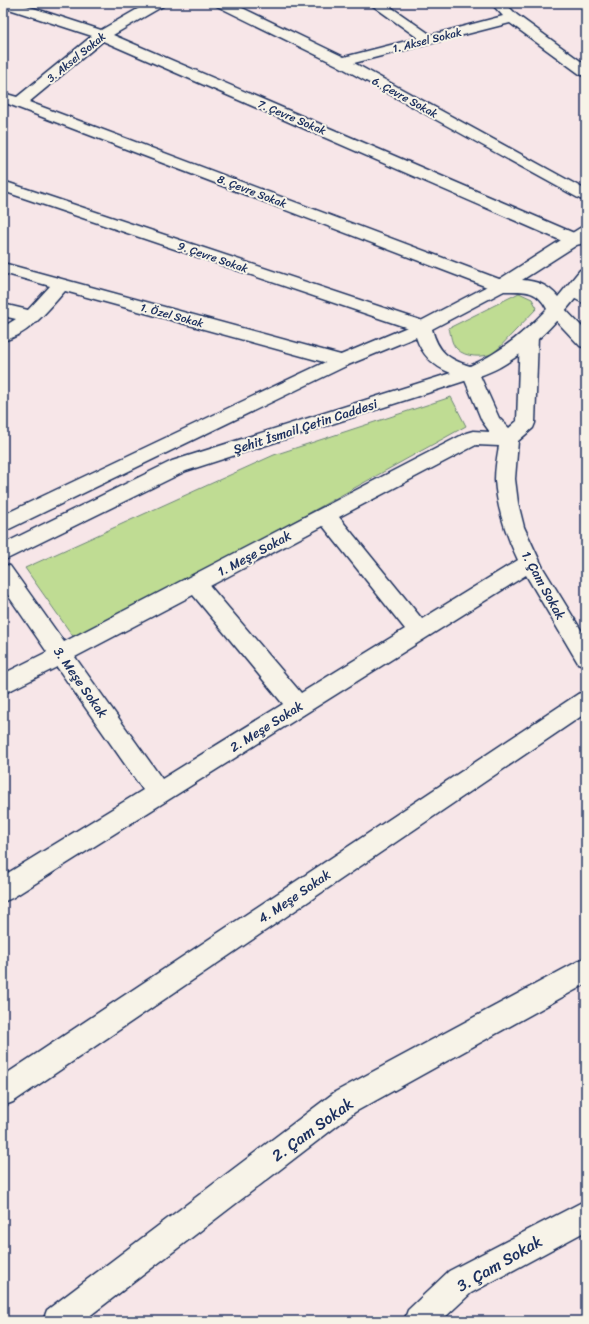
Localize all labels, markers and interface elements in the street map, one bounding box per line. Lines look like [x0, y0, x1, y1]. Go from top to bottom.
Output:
street label: 1. Aksel Sokak [391, 23, 464, 58]
street label: 3. Aksel Sokak [42, 27, 110, 87]
street label: 6. Çevre Sokak [368, 72, 441, 123]
street label: 7. Çevre Sokak [255, 95, 329, 140]
street label: 8. Çevre Sokak [214, 170, 289, 213]
street label: 9. Çevre Sokak [175, 237, 251, 278]
street label: 1. Özel Sokak [138, 298, 206, 333]
street label: Şehit İsmail Çetin Caddesi [230, 392, 381, 461]
street label: 1. Meşe Sokak [213, 524, 296, 583]
street label: 1. Çam Sokak [515, 546, 572, 624]
street label: 3. Meşe Sokak [47, 642, 114, 723]
street label: 2. Meşe Sokak [225, 695, 308, 758]
street label: 4. Meşe Sokak [253, 863, 335, 929]
street label: 2. Çam Sokak [265, 1089, 360, 1169]
street label: 3. Çam Sokak [451, 1227, 548, 1300]

